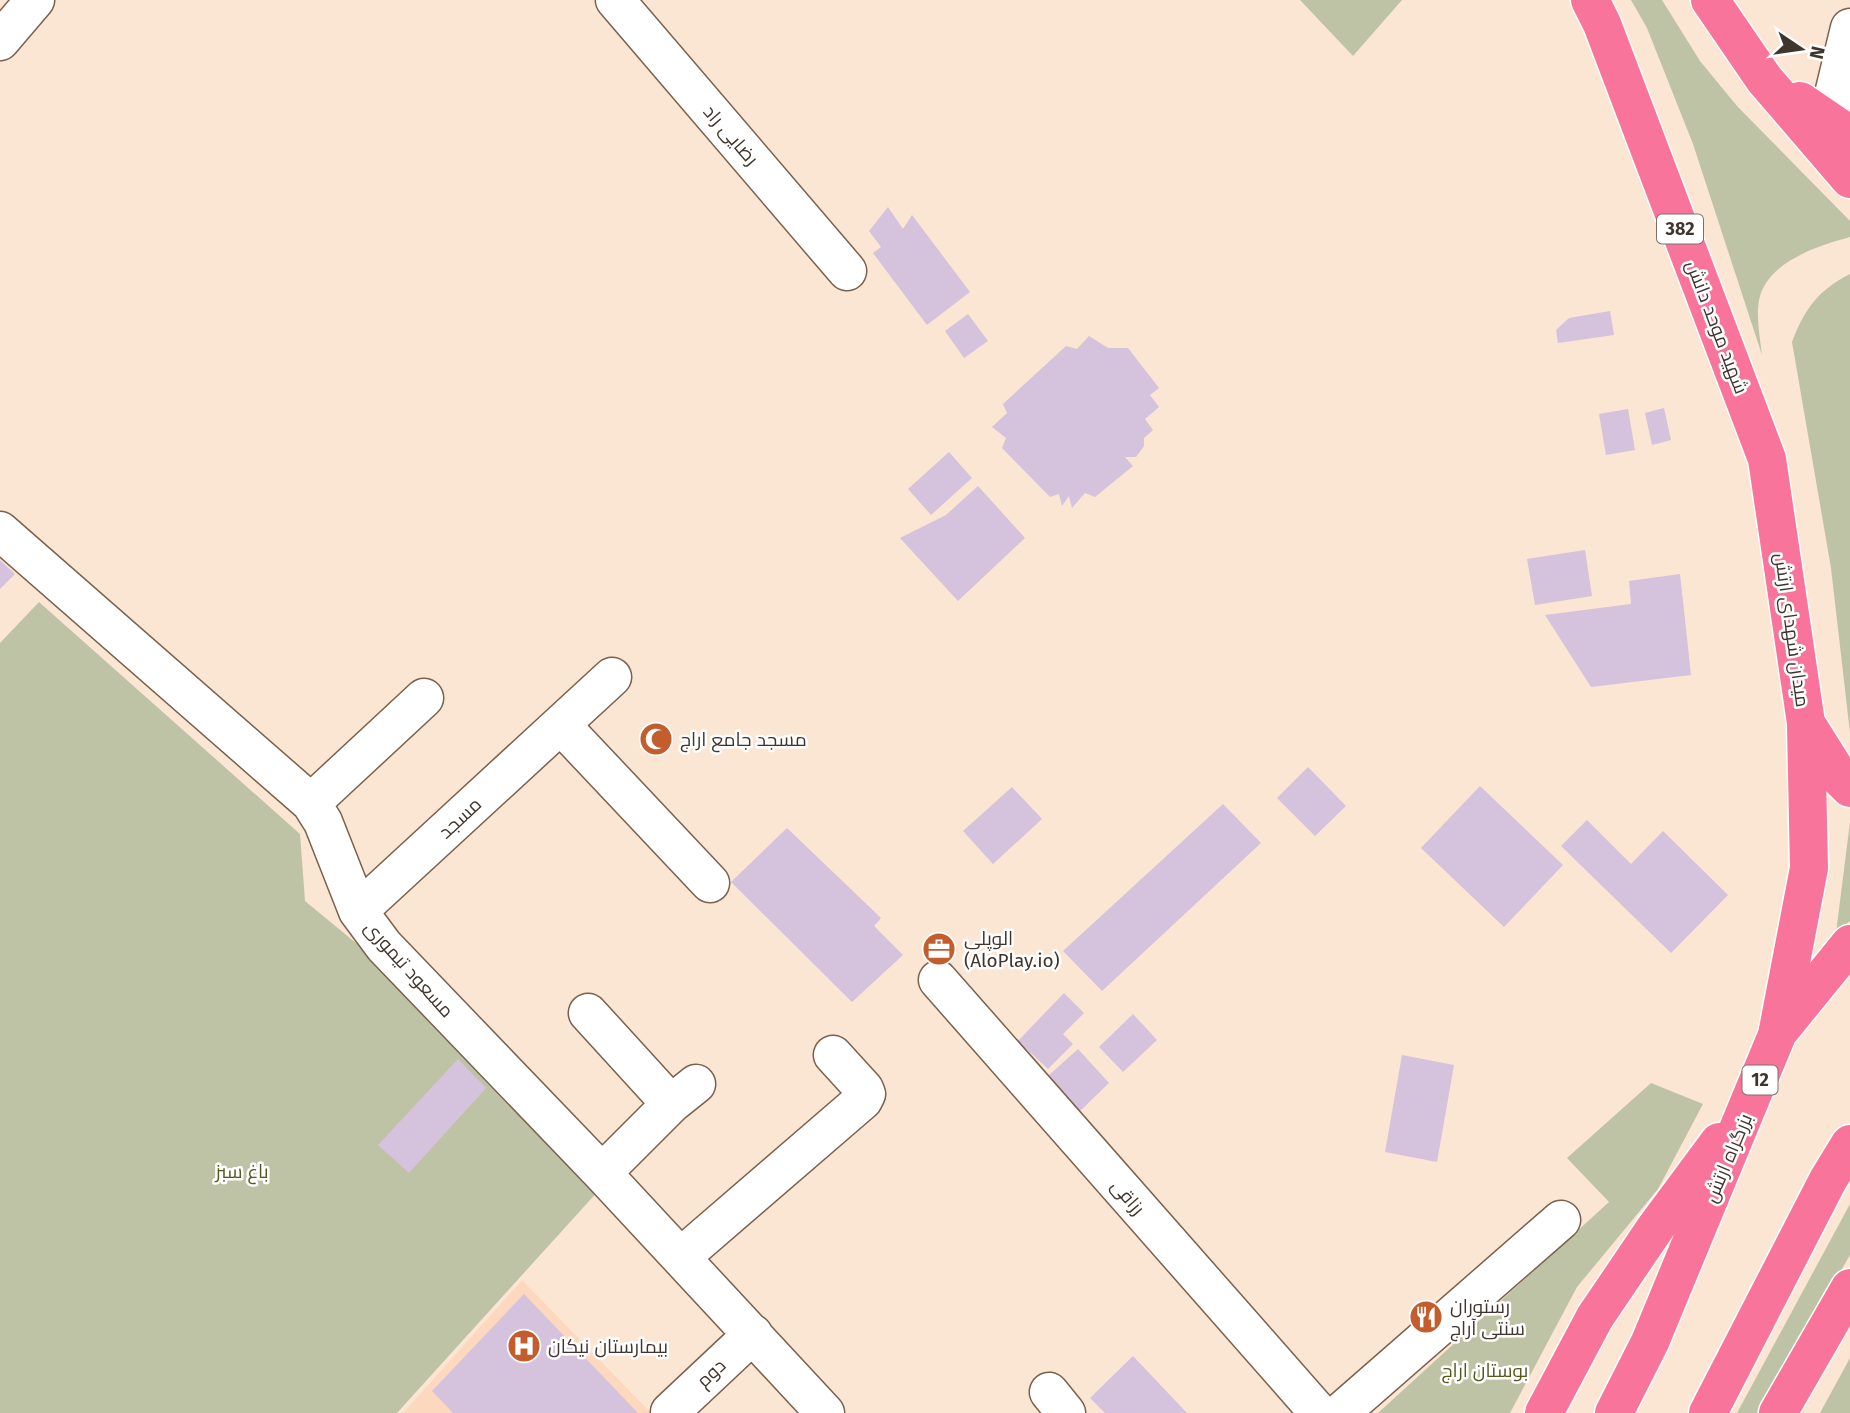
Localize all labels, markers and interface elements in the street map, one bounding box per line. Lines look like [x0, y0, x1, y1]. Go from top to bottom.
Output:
north arrow [1766, 14, 1836, 84]
text: N [1804, 44, 1830, 61]
street label: رضایی راد [699, 100, 763, 170]
road number: 382 [1657, 214, 1703, 244]
street label: شهید موحد دانش [1681, 257, 1753, 397]
street label: میدان شهدای ارتش [1770, 552, 1814, 708]
mosque icon: مسجد جامع اراج [637, 720, 675, 758]
place label: مسجد جامع اراج [680, 728, 807, 753]
street label: مسجد [434, 792, 486, 844]
street label: مسعود تیموری [360, 916, 458, 1022]
place label: الوپلی (AloPlay.io) [964, 927, 1060, 972]
office icon: الوپلی (AloPlay.io) [920, 930, 958, 968]
road number: 12 [1742, 1065, 1778, 1094]
street label: بزرگراه ارتش [1699, 1110, 1757, 1206]
park label: باغ سبز [214, 1160, 269, 1185]
street label: رزاقی [1106, 1174, 1150, 1220]
place label: رستوران سنتی آراج [1450, 1295, 1525, 1342]
restaurant icon: رستوران سنتی آراج [1407, 1298, 1445, 1336]
hospital icon: بیمارستان نیکان [505, 1327, 543, 1365]
place label: بیمارستان نیکان [548, 1335, 668, 1358]
street label: دوم [692, 1354, 732, 1394]
park label: بوستان اراج [1442, 1359, 1528, 1384]

